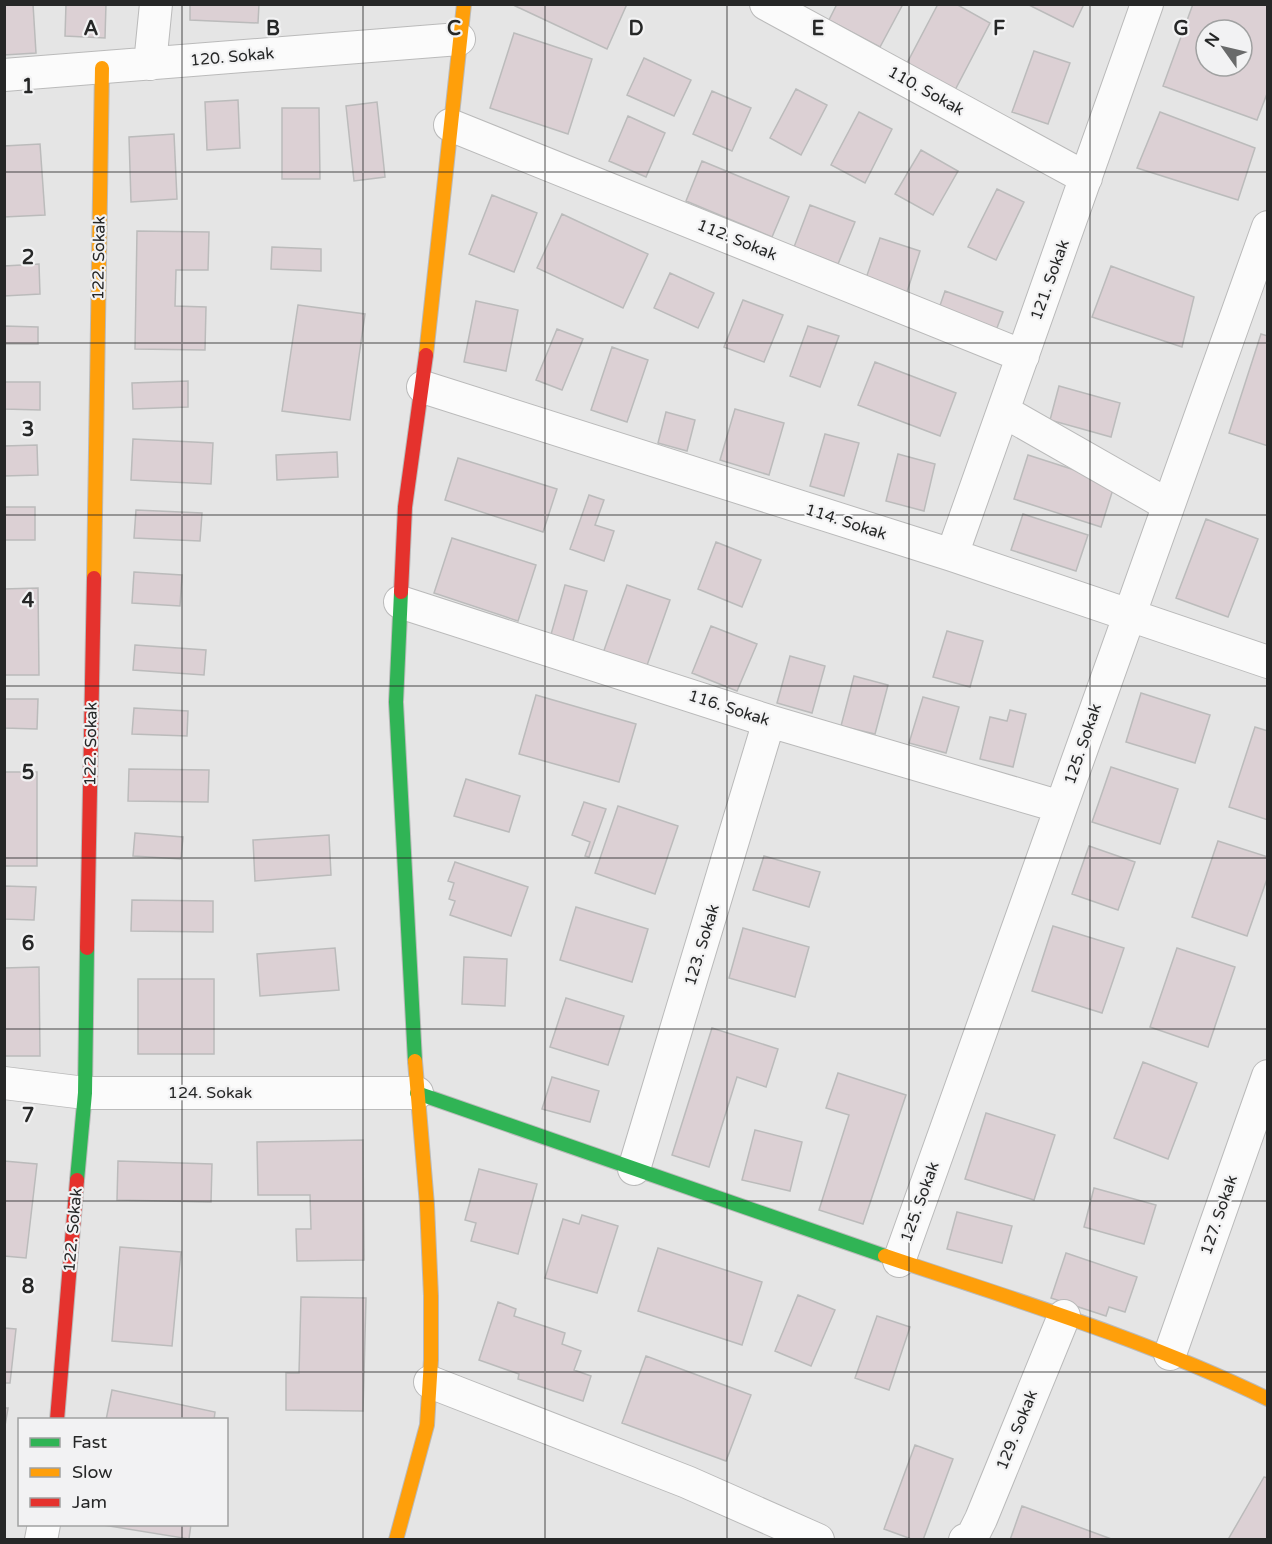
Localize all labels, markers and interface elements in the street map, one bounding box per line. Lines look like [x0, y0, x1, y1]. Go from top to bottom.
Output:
text: A [84, 17, 99, 41]
text: B [266, 17, 280, 41]
text: C [447, 17, 461, 41]
text: D [628, 17, 644, 41]
text: E [812, 17, 825, 41]
text: F [993, 17, 1005, 41]
text: G [1173, 17, 1189, 41]
north arrow [1194, 18, 1254, 78]
text: N [1201, 29, 1224, 51]
street label: 120. Sokak [189, 43, 275, 71]
street label: 110. Sokak [884, 62, 968, 120]
text: 1 [22, 75, 34, 99]
street label: 122. Sokak [88, 215, 110, 300]
street label: 112. Sokak [694, 215, 780, 265]
street label: 121. Sokak [1026, 237, 1074, 323]
text: 2 [22, 246, 34, 270]
text: 3 [22, 418, 34, 442]
street label: 114. Sokak [803, 499, 889, 545]
text: 4 [22, 589, 35, 613]
street label: 116. Sokak [686, 685, 772, 731]
street label: 122. Sokak [80, 701, 102, 786]
street label: 125. Sokak [1060, 701, 1106, 787]
text: 5 [22, 761, 34, 785]
street label: 123. Sokak [680, 901, 724, 988]
text: 6 [22, 932, 34, 956]
street label: 124. Sokak [168, 1083, 252, 1103]
text: 7 [22, 1104, 34, 1128]
street label: 125. Sokak [896, 1159, 944, 1245]
street label: 127. Sokak [1196, 1172, 1242, 1258]
street label: 122. Sokak [59, 1187, 87, 1273]
text: 8 [22, 1275, 34, 1299]
street label: 129. Sokak [992, 1387, 1042, 1473]
legend [18, 1418, 228, 1526]
text: Fast [72, 1431, 107, 1453]
text: Slow [72, 1461, 113, 1483]
text: Jam [72, 1491, 107, 1513]

